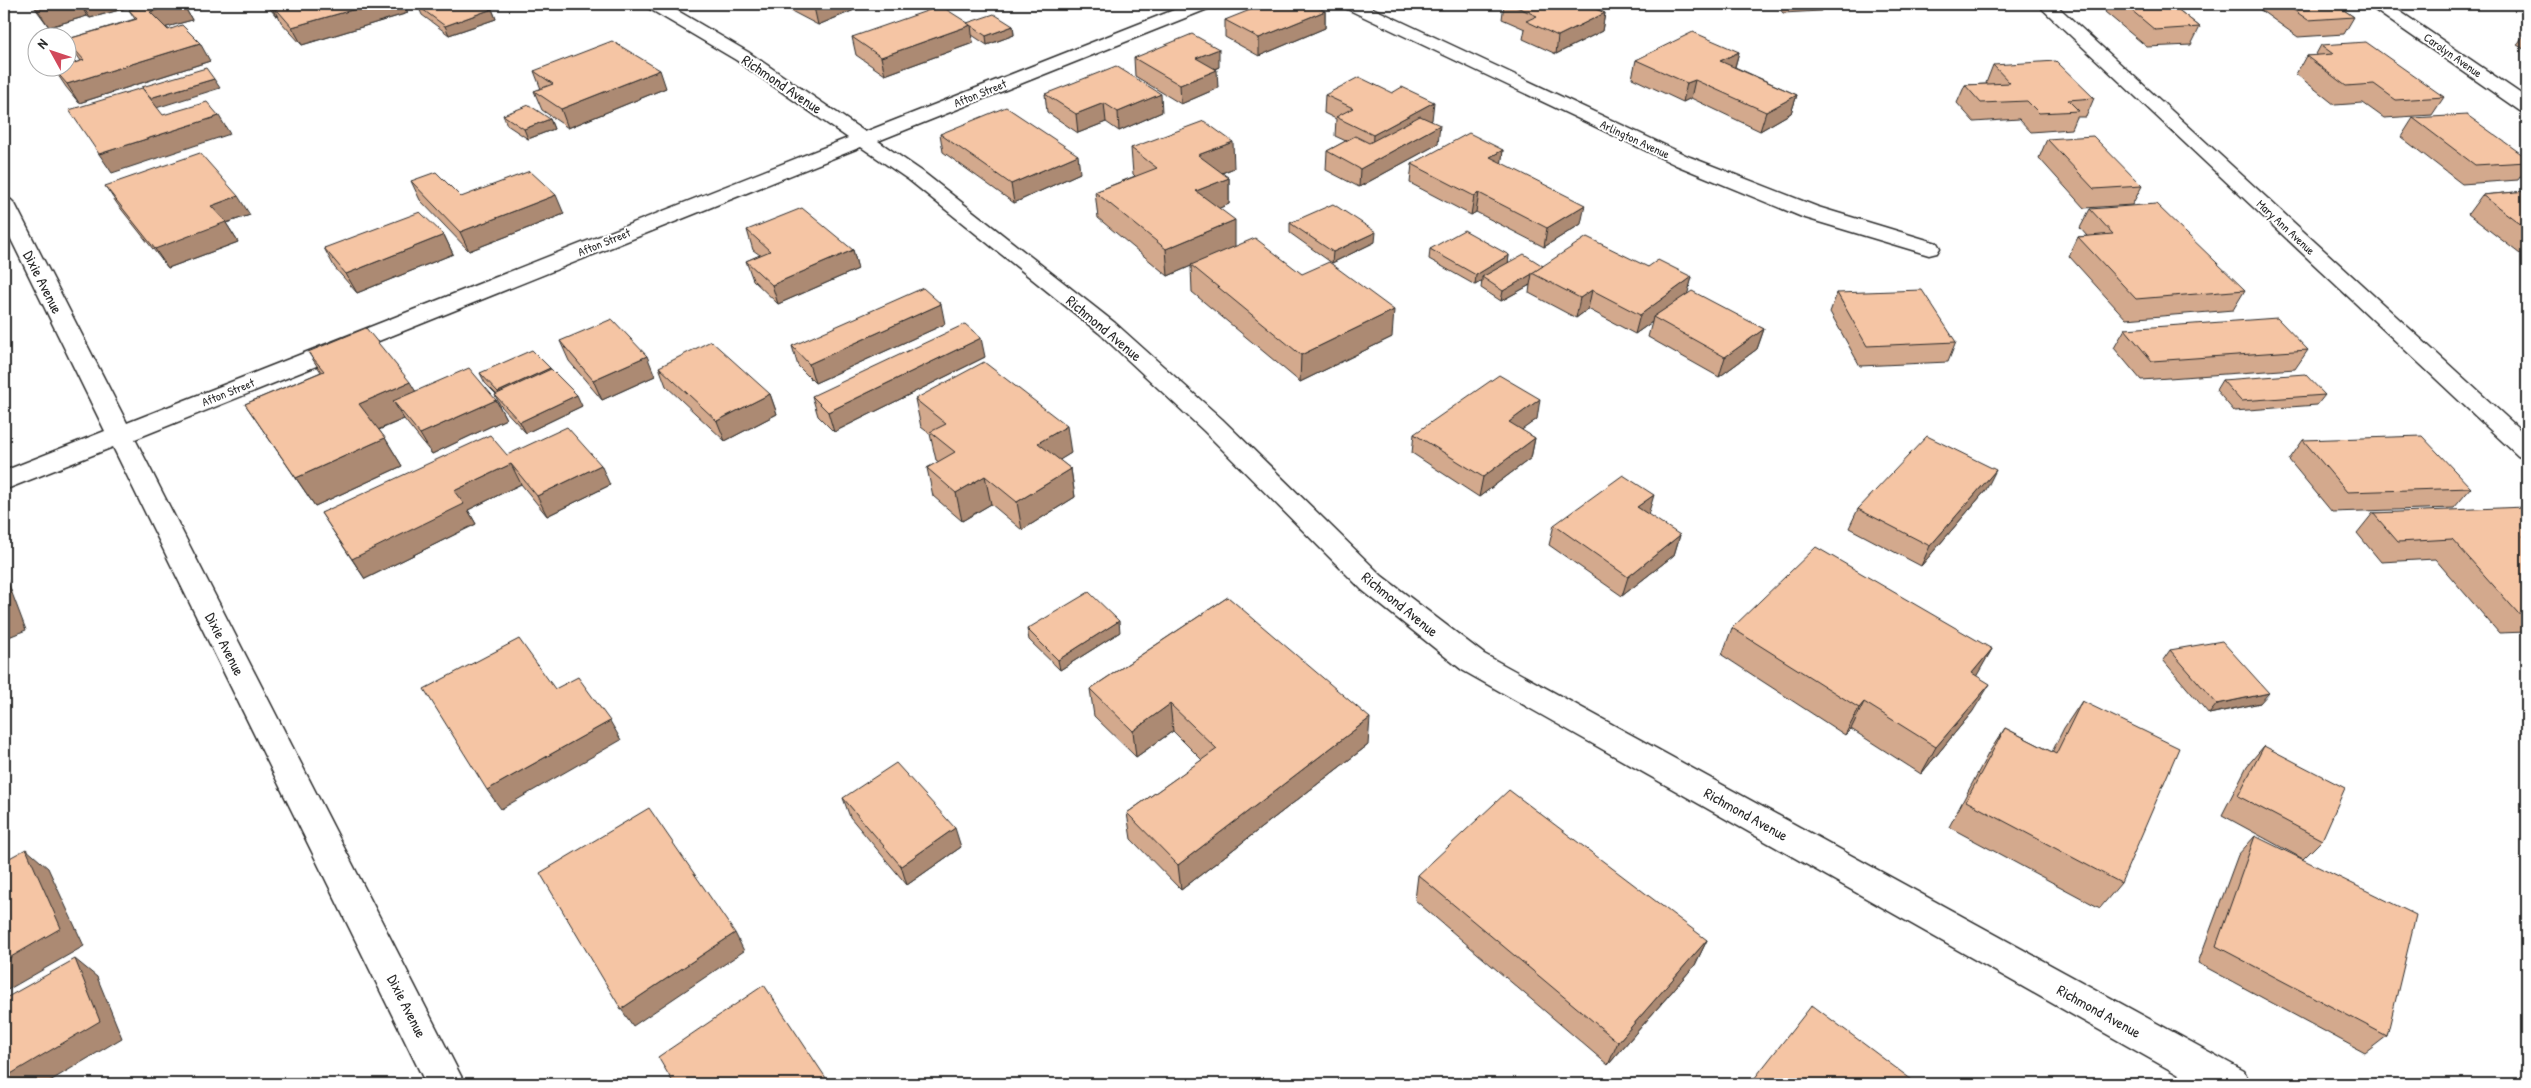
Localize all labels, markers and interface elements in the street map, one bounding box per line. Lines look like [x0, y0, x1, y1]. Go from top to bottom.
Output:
north arrow [28, 28, 78, 78]
street label: Carolyn Avenue [2420, 29, 2486, 81]
text: N [32, 34, 52, 52]
street label: Richmond Avenue [738, 49, 826, 119]
street label: Afton Street [951, 74, 1010, 111]
street label: Arlington Avenue [1598, 116, 1673, 163]
street label: Mary Ann Avenue [2253, 195, 2319, 259]
street label: Afton Street [575, 223, 634, 260]
street label: Dixie Avenue [18, 247, 68, 317]
street label: Richmond Avenue [1062, 290, 1146, 366]
street label: Afton Street [199, 373, 258, 410]
street label: Richmond Avenue [1357, 567, 1443, 641]
street label: Dixie Avenue [200, 609, 250, 679]
street label: Richmond Avenue [1700, 782, 1792, 846]
street label: Dixie Avenue [382, 971, 432, 1041]
street label: Richmond Avenue [2053, 979, 2145, 1043]

